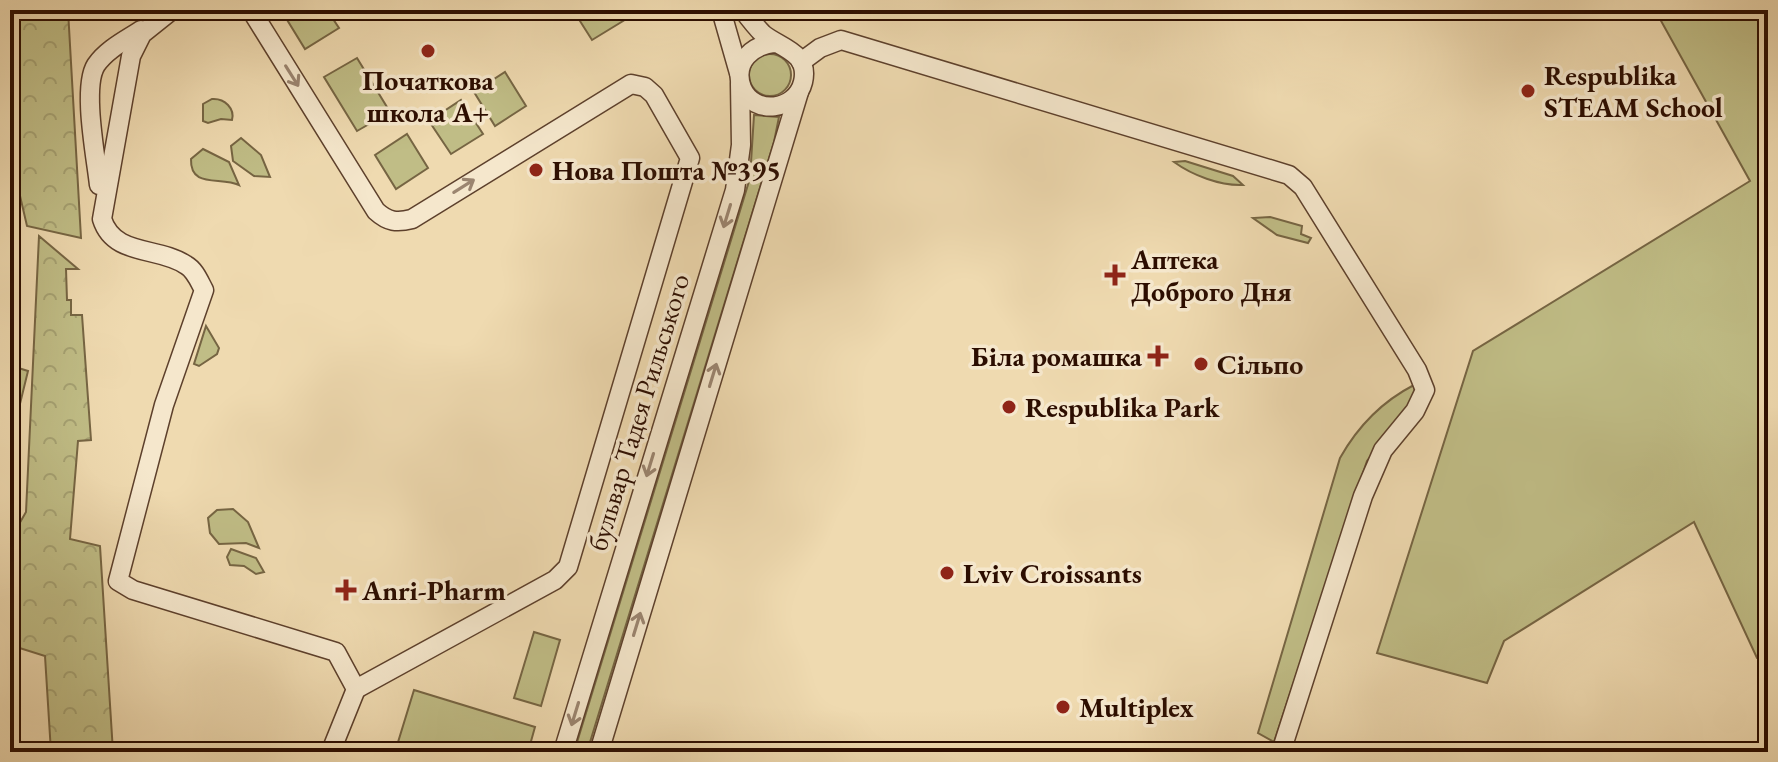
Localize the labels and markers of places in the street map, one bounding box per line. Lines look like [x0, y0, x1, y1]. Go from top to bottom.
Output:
marker: Початкова школа А+ [419, 42, 437, 60]
place label: Respublika STEAM School [1544, 57, 1723, 125]
place label: Початкова школа А+ [362, 62, 495, 130]
marker: Respublika STEAM School [1519, 82, 1537, 100]
place label: Нова Пошта №395 [552, 152, 781, 188]
marker: Нова Пошта №395 [527, 161, 545, 179]
place label: Аптека Доброго Дня [1130, 241, 1292, 309]
marker: Аптека Доброго Дня [1106, 266, 1124, 284]
place label: Біла ромашка [971, 338, 1143, 374]
place label: Сільпо [1217, 346, 1303, 382]
marker: Біла ромашка [1149, 347, 1167, 365]
marker: Сільпо [1192, 355, 1210, 373]
place label: Respublika Park [1025, 389, 1220, 425]
marker: Respublika Park [1000, 398, 1018, 416]
place label: Lviv Croissants [963, 555, 1142, 591]
marker: Lviv Croissants [938, 564, 956, 582]
place label: Anri-Pharm [361, 572, 506, 608]
marker: Anri-Pharm [337, 581, 355, 599]
place label: Multiplex [1079, 689, 1194, 725]
marker: Multiplex [1054, 698, 1072, 716]

